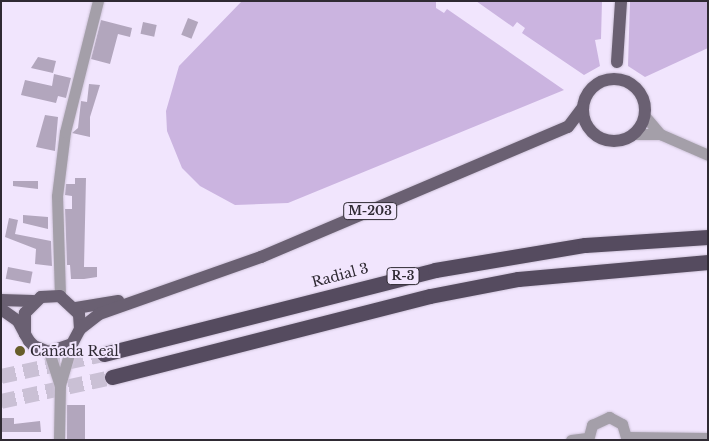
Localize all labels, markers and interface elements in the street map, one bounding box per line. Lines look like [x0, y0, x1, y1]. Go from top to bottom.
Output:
road number: M-203 [342, 202, 398, 220]
street label: Radial 3 [310, 259, 370, 291]
road number: R-3 [386, 266, 420, 286]
place label: Cañada Real [30, 343, 119, 359]
marker: Cañada Real [14, 345, 26, 357]

